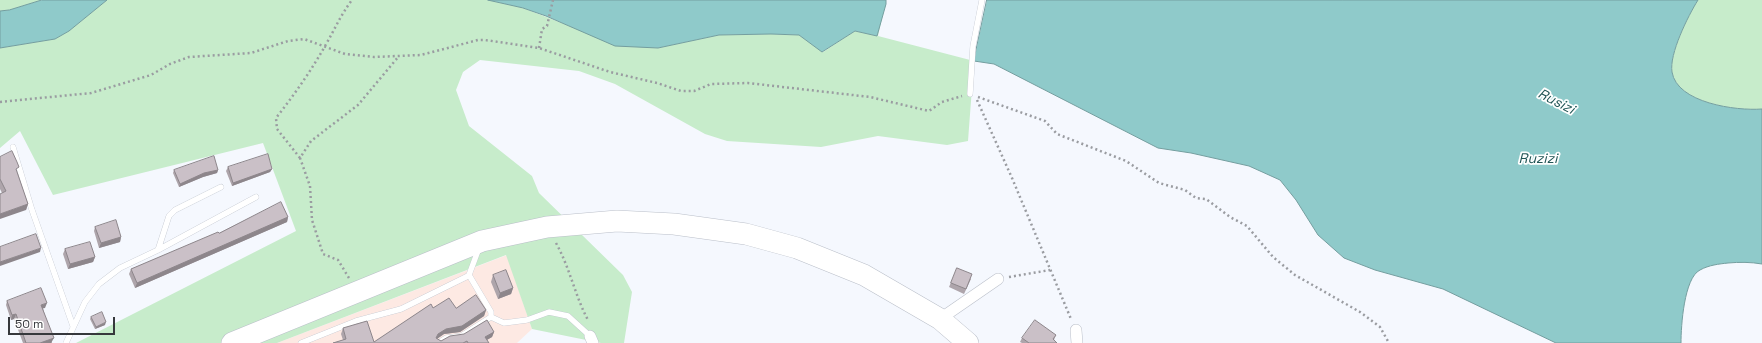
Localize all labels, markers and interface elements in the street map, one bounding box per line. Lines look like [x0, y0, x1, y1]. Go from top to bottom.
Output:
water label: Rusizi [1535, 86, 1577, 118]
water label: Ruzizi [1519, 151, 1557, 167]
scale bar [10, 309, 117, 335]
text: 50 m [15, 316, 43, 332]

